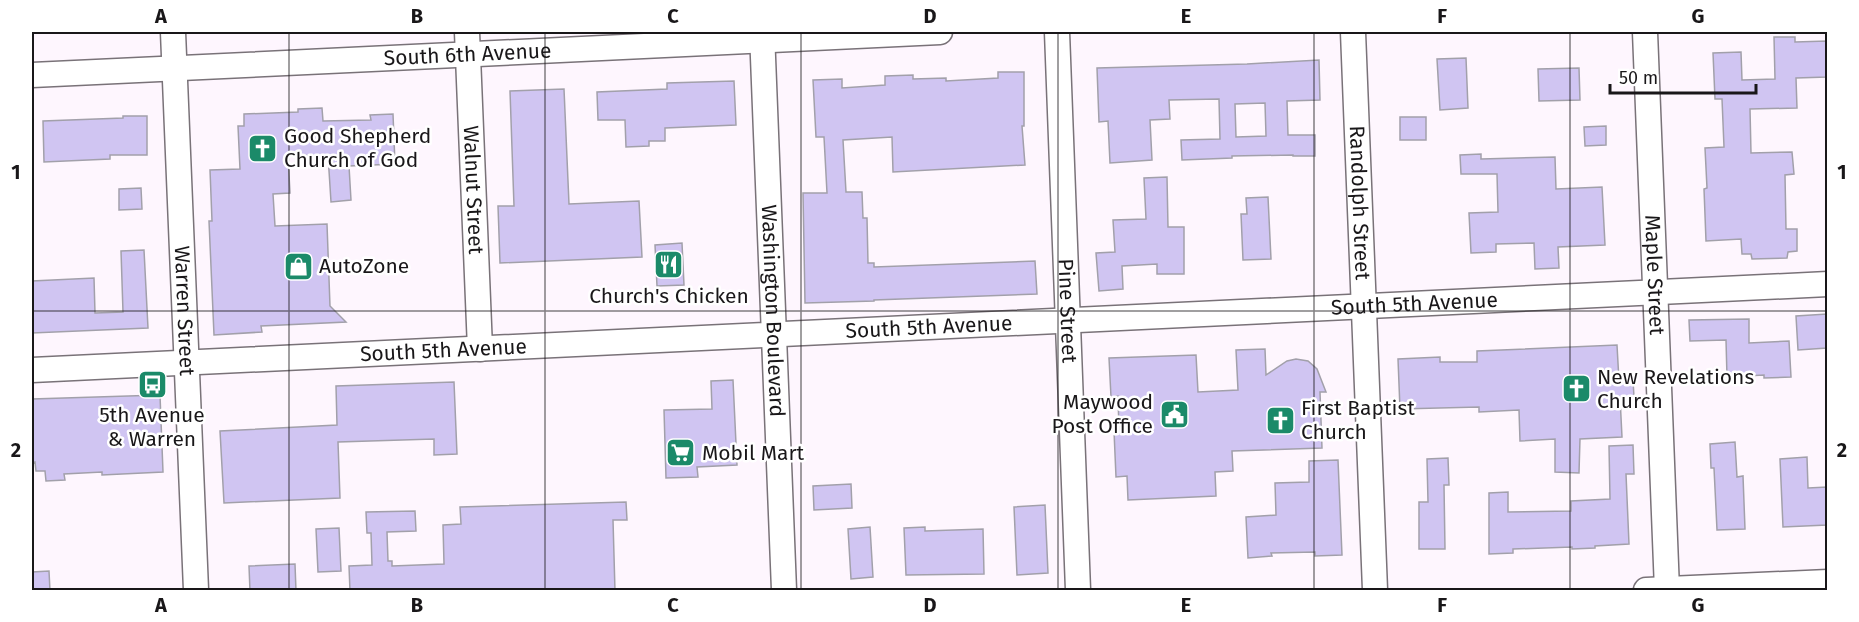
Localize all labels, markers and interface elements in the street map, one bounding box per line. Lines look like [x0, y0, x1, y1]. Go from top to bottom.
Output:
text: A [154, 4, 168, 28]
text: B [411, 4, 423, 28]
text: C [667, 4, 679, 28]
text: D [923, 4, 937, 28]
text: E [1181, 4, 1191, 28]
text: F [1437, 4, 1447, 28]
text: G [1692, 4, 1704, 28]
street label: South 6th Avenue [383, 37, 552, 71]
scale bar [1610, 57, 1756, 95]
text: 50 m [1619, 67, 1658, 89]
place label: Good Shepherd Church of God [284, 123, 431, 173]
street label: Walnut Street [458, 125, 489, 255]
street label: Randolph Street [1344, 125, 1376, 281]
church icon: Good Shepherd Church of God [247, 132, 279, 164]
text: 1 [11, 160, 21, 184]
text: 1 [1837, 160, 1847, 184]
street label: Washington Boulevard [756, 204, 790, 418]
street label: Maple Street [1639, 214, 1670, 336]
street label: Warren Street [169, 245, 200, 377]
restaurant icon: Church's Chicken [653, 249, 685, 281]
shop icon: AutoZone [282, 250, 314, 282]
place label: AutoZone [319, 253, 409, 279]
street label: Pine Street [1053, 258, 1082, 364]
place label: Church's Chicken [589, 283, 749, 309]
street label: South 5th Avenue [1330, 287, 1498, 321]
street label: South 5th Avenue [845, 310, 1013, 344]
street label: South 5th Avenue [359, 333, 528, 367]
place label: New Revelations Church [1597, 364, 1754, 414]
bus stop icon: 5th Avenue & Warren [136, 368, 168, 400]
church icon: New Revelations Church [1560, 373, 1592, 405]
place label: Maywood Post Office [1052, 389, 1153, 439]
place label: First Baptist Church [1301, 395, 1415, 445]
public building icon: Maywood Post Office [1158, 398, 1190, 430]
place label: 5th Avenue & Warren [99, 402, 205, 452]
church icon: First Baptist Church [1264, 404, 1296, 436]
supermarket icon: Mobil Mart [665, 437, 697, 469]
text: 2 [11, 438, 21, 462]
text: 2 [1837, 438, 1847, 462]
place label: Mobil Mart [702, 440, 805, 466]
text: A [154, 593, 168, 617]
text: B [411, 593, 423, 617]
text: C [667, 593, 679, 617]
text: D [923, 593, 937, 617]
text: E [1181, 593, 1191, 617]
text: F [1437, 593, 1447, 617]
text: G [1692, 593, 1704, 617]

